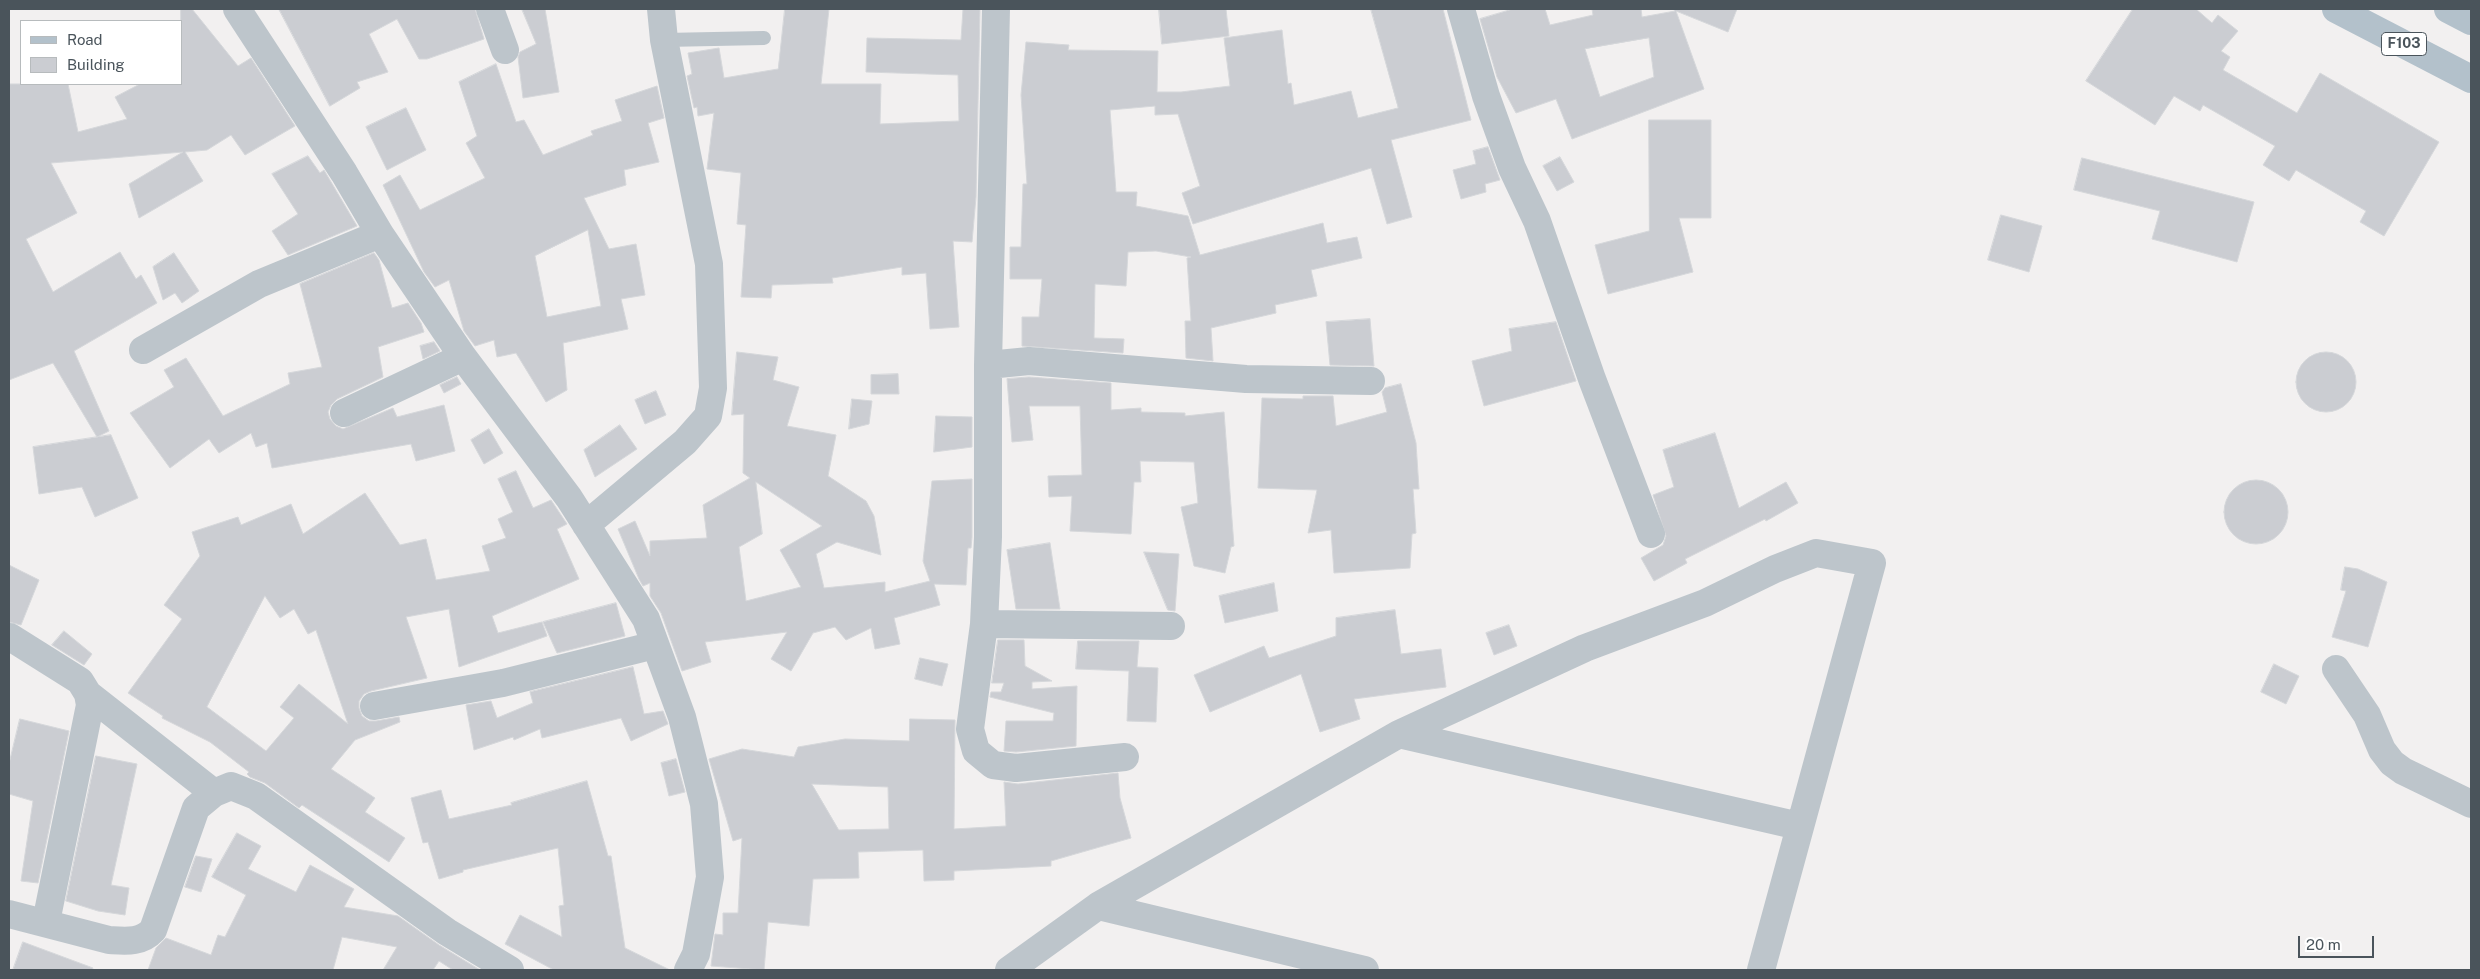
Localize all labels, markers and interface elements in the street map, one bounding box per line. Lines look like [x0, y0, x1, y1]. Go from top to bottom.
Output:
legend [20, 20, 182, 85]
text: Road [67, 31, 103, 48]
road number: F103 [2382, 33, 2426, 56]
text: Building [67, 56, 125, 73]
scale bar [2300, 926, 2376, 958]
text: 20 m [2306, 936, 2341, 953]

